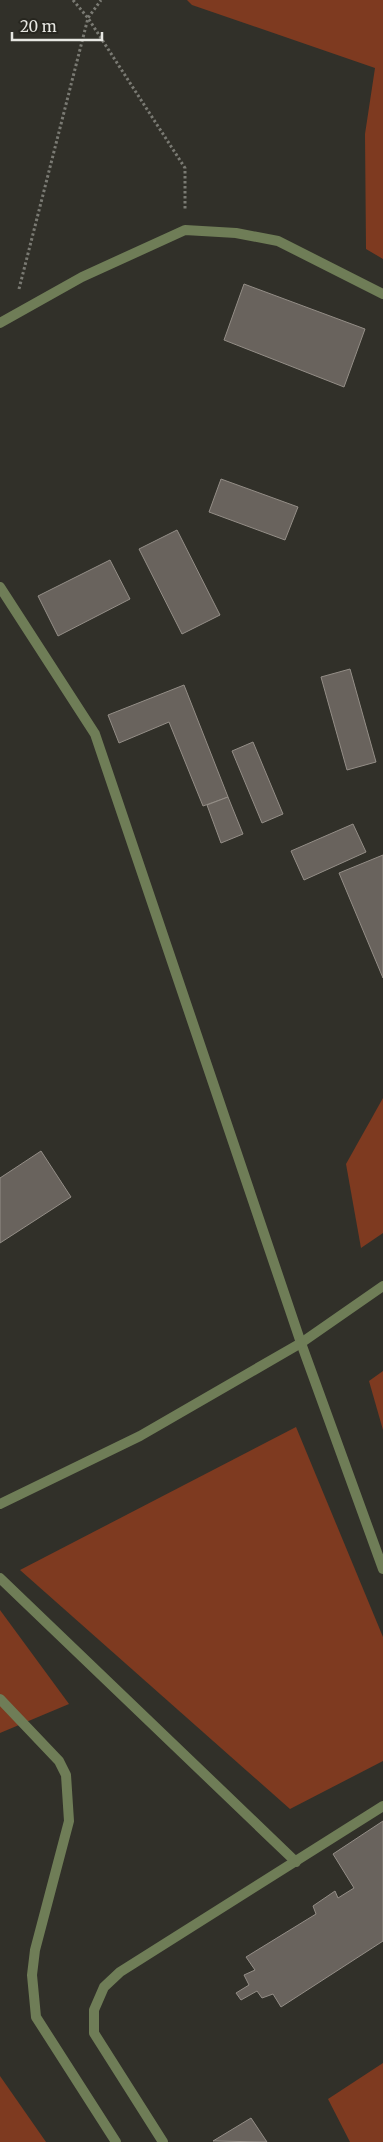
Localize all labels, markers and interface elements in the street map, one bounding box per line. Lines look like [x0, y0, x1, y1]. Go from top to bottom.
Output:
scale bar [12, 10, 102, 42]
text: 20 m [20, 17, 57, 36]

